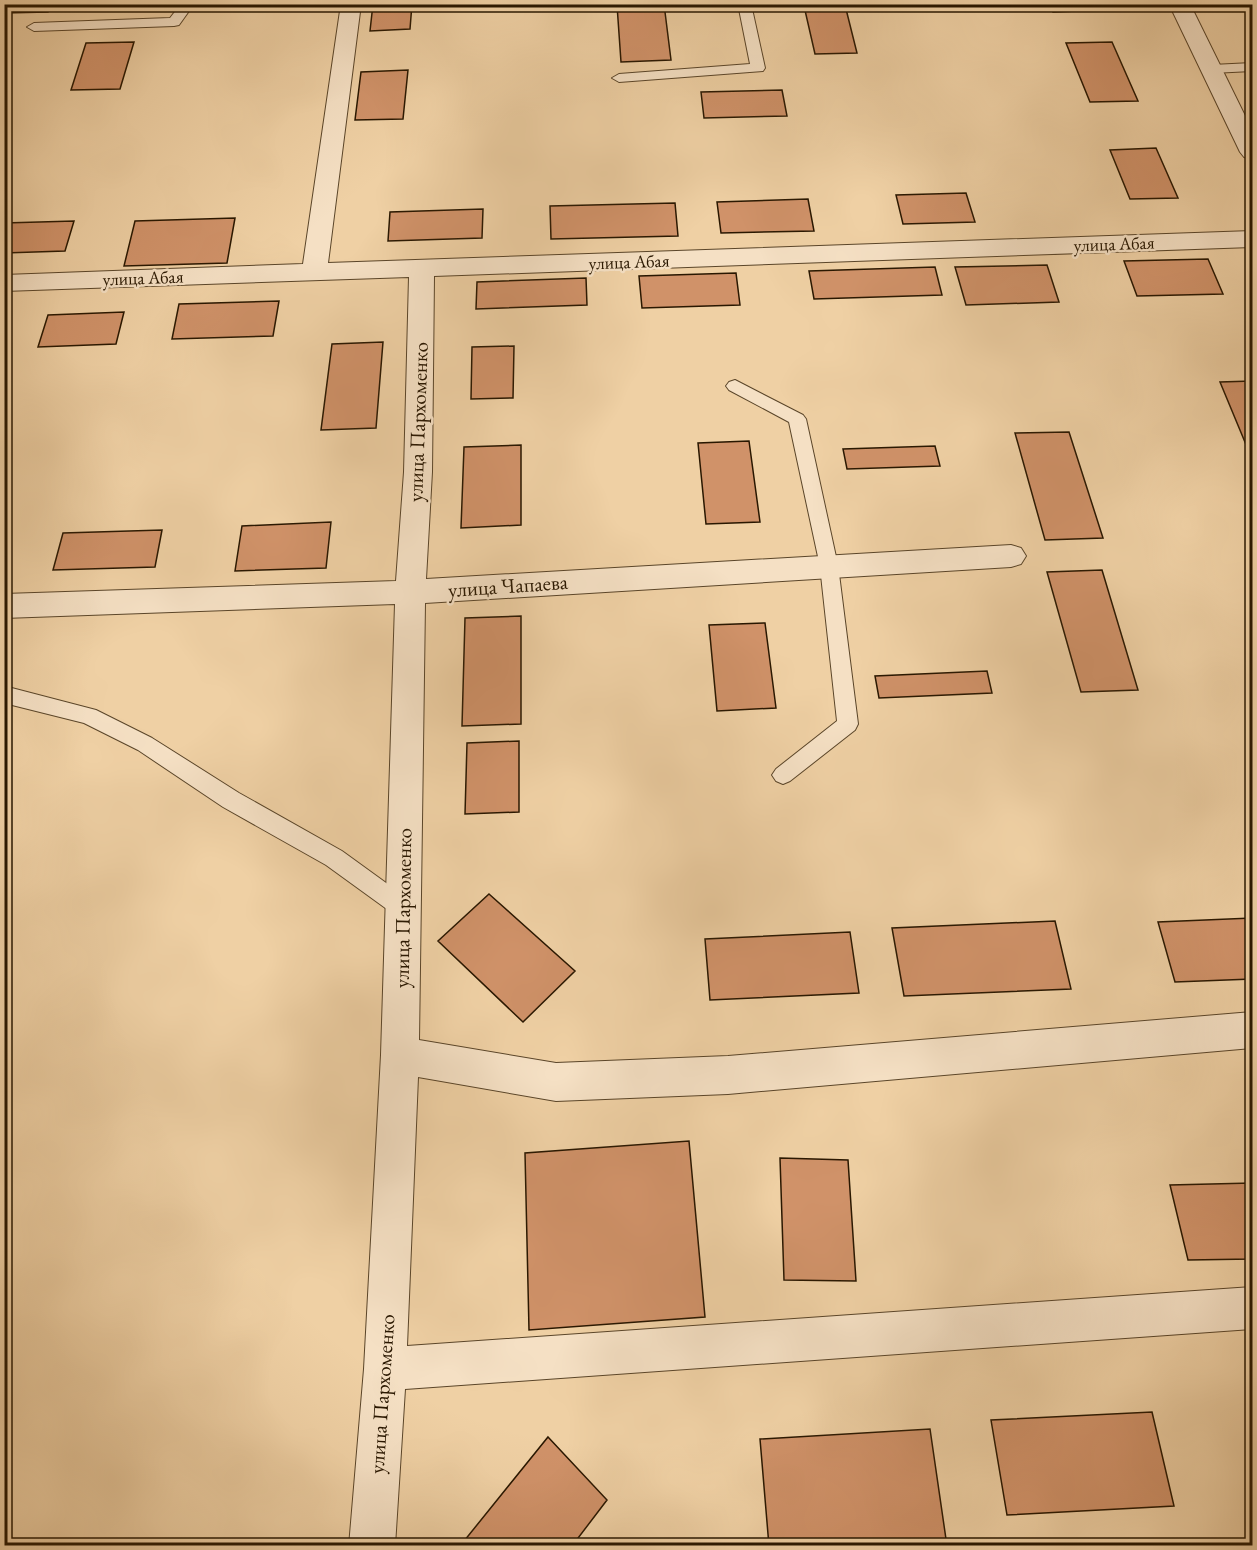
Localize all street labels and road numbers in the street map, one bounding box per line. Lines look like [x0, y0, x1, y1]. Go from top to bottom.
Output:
street label: улица Абая [1073, 231, 1155, 256]
street label: улица Абая [588, 249, 670, 274]
street label: улица Абая [102, 265, 184, 290]
street label: улица Пархоменко [401, 341, 434, 502]
street label: улица Чапаева [447, 568, 570, 603]
street label: улица Пархоменко [388, 828, 417, 988]
street label: улица Пархоменко [362, 1313, 401, 1475]

